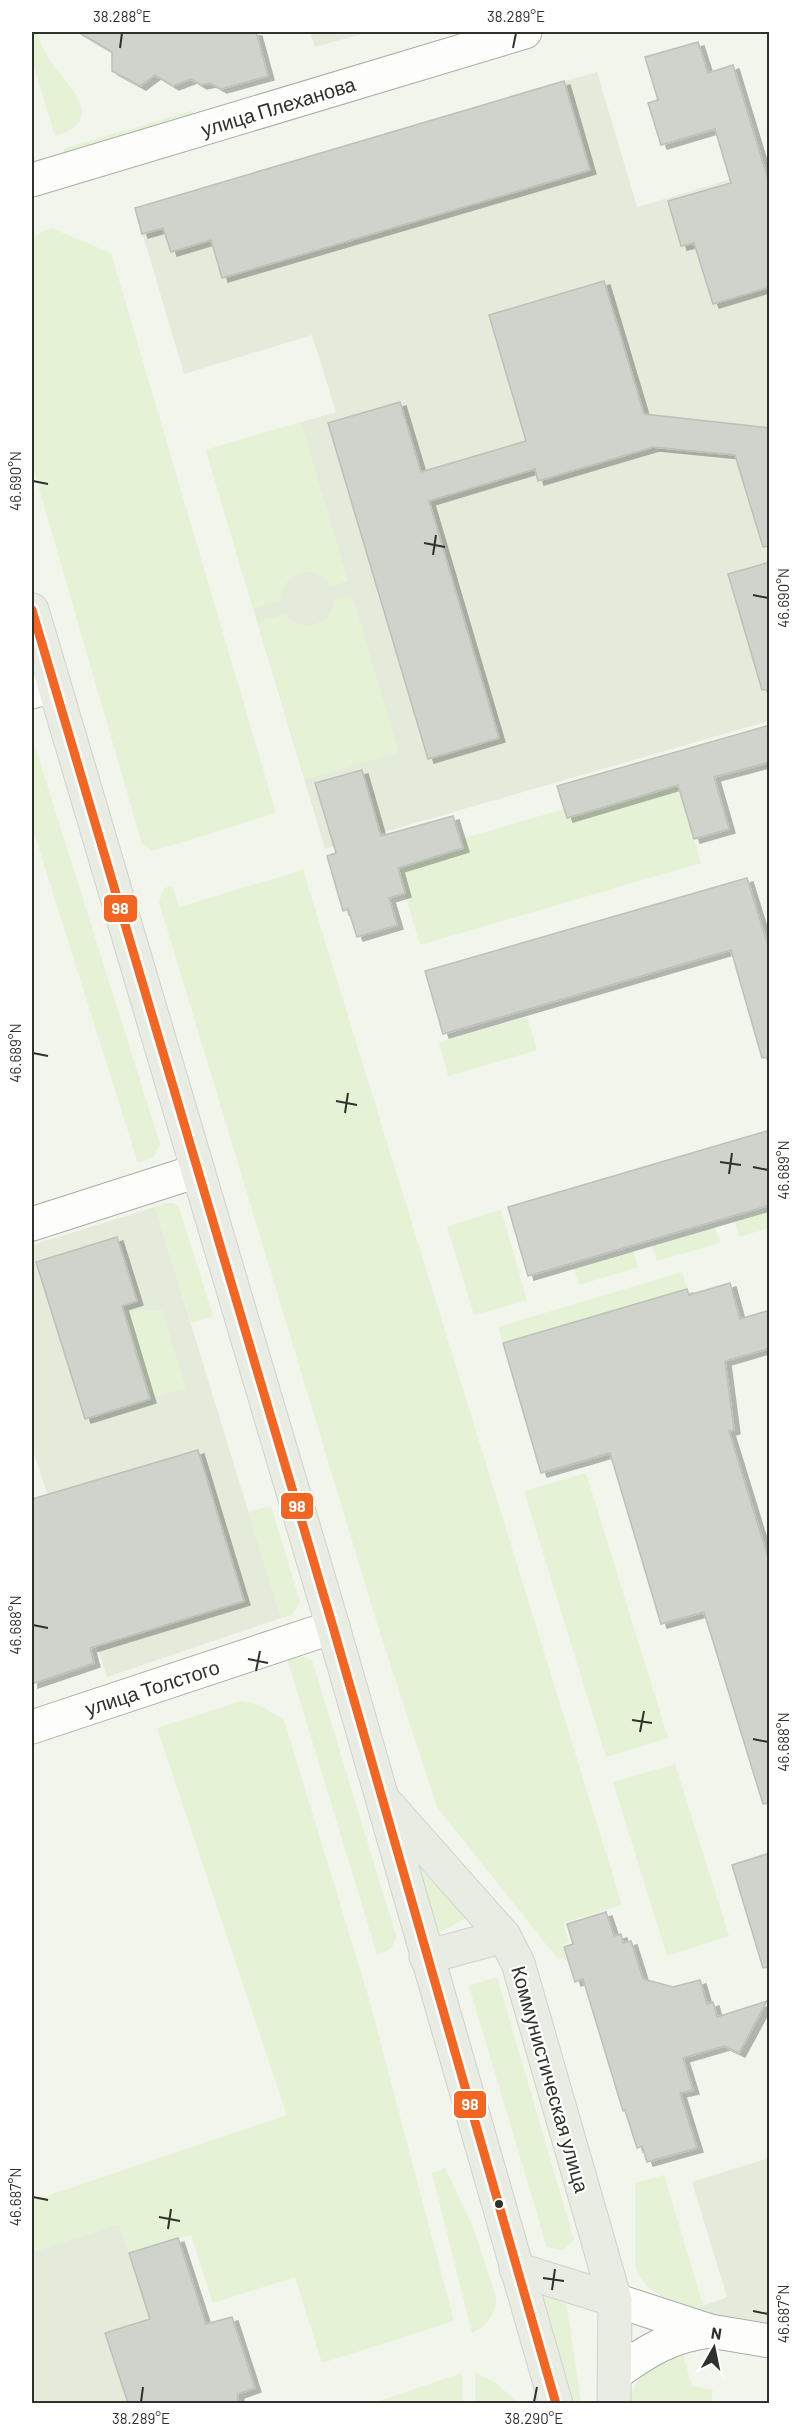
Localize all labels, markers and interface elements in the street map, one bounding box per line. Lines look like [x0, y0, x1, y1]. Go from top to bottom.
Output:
text: 38.288°E [93, 7, 151, 25]
text: 38.289°E [487, 7, 545, 25]
street label: улица Плеханова [198, 71, 359, 141]
text: 46.690°N [6, 451, 24, 511]
text: 46.690°N [774, 568, 792, 628]
line badge: 98 [103, 894, 138, 923]
text: 98 [111, 898, 129, 917]
text: 46.689°N [6, 1023, 24, 1083]
text: 46.689°N [774, 1140, 792, 1200]
line badge: 98 [280, 1492, 314, 1520]
text: 98 [288, 1496, 306, 1515]
text: 46.688°N [6, 1595, 24, 1655]
street label: улица Толстого [82, 1654, 222, 1720]
text: 46.688°N [774, 1712, 792, 1772]
street label: Коммунистическая улица [507, 1963, 595, 2196]
line badge: 98 [453, 2090, 487, 2119]
text: 98 [461, 2094, 479, 2113]
text: 46.687°N [6, 2168, 24, 2226]
unlabelled marker [493, 2198, 505, 2210]
text: 46.687°N [774, 2285, 792, 2343]
north arrow [684, 2318, 744, 2378]
text: N [710, 2322, 723, 2343]
text: 38.289°E [112, 2409, 170, 2427]
text: 38.290°E [505, 2409, 563, 2427]

